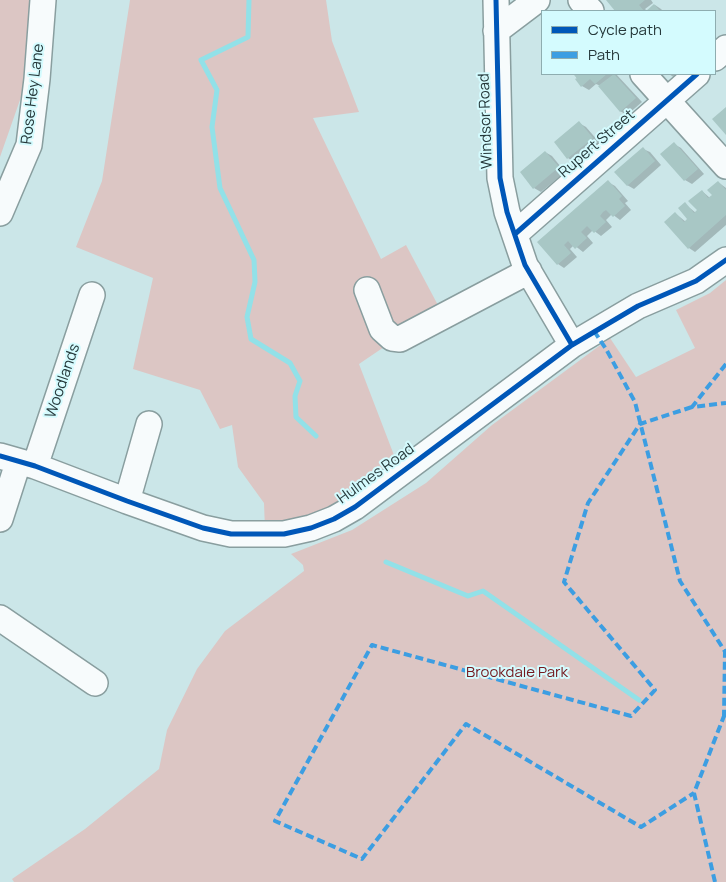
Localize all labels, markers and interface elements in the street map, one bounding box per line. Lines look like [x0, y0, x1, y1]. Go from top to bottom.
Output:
legend [541, 10, 716, 75]
text: Cycle path [588, 19, 662, 40]
street label: Rose Hey Lane [18, 43, 48, 145]
text: Path [588, 44, 620, 65]
street label: Windsor Road [475, 73, 497, 169]
street label: Rupert Street [555, 106, 639, 182]
street label: Woodlands [42, 342, 84, 420]
street label: Hulmes Road [334, 440, 418, 508]
park label: Brookdale Park [466, 664, 568, 682]

